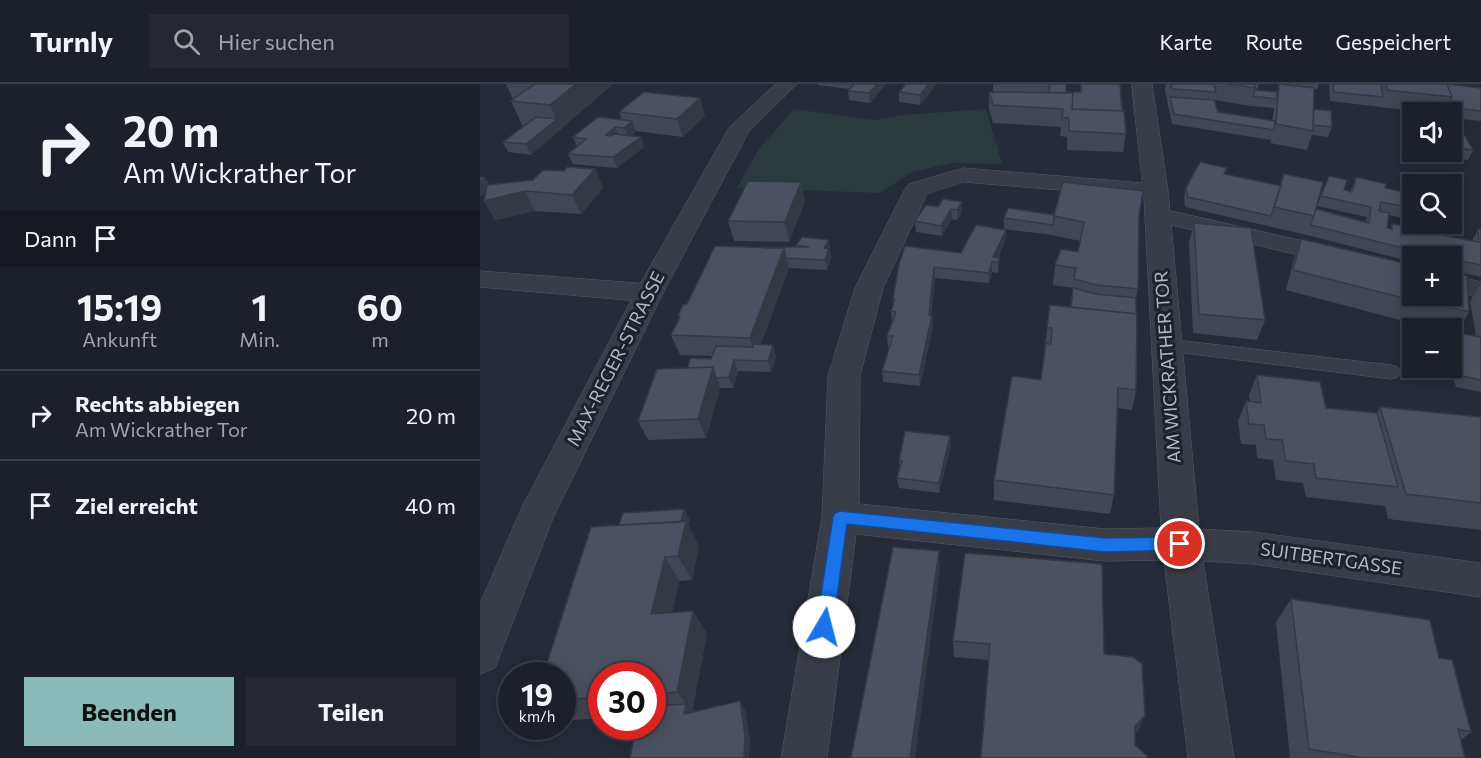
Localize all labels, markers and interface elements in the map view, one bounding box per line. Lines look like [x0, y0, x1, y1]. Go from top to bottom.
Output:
search box [149, 14, 569, 68]
text: Turnly [30, 24, 113, 58]
icon: search [170, 25, 203, 58]
text: Hier suchen [218, 28, 335, 55]
text: Karte [1159, 29, 1212, 54]
text: Route [1245, 29, 1303, 54]
text: Gespeichert [1336, 29, 1451, 54]
map controls [1402, 102, 1462, 378]
button: sound [1402, 102, 1462, 162]
text: 20 m [123, 104, 219, 156]
icon: right [24, 108, 102, 186]
text: Am Wickrather Tor [123, 156, 356, 189]
button: search [1402, 174, 1462, 234]
icon: arrive [89, 222, 122, 255]
text: Dann [24, 225, 77, 252]
button: + [1402, 246, 1462, 306]
street label: MAX-REGER-STRASSE [562, 268, 669, 450]
street label: AM WICKRATHER TOR [1149, 270, 1185, 464]
text: 15:19 [77, 284, 162, 328]
text: 1 [251, 284, 268, 328]
text: 60 [357, 284, 403, 328]
button: − [1402, 318, 1462, 378]
text: Ankunft [82, 327, 157, 351]
text: Min. [239, 327, 280, 351]
text: m [371, 327, 389, 351]
text: Rechts abbiegen [75, 390, 240, 417]
icon: right [24, 399, 57, 432]
text: 20 m [406, 402, 456, 429]
text: Am Wickrather Tor [75, 417, 248, 441]
icon: arrive [24, 489, 57, 522]
text: Ziel erreicht [75, 492, 198, 519]
text: 40 m [405, 492, 456, 519]
pin [1154, 518, 1205, 569]
icon: arrive [1163, 527, 1196, 560]
street label: SUITBERTGASSE [1259, 537, 1403, 579]
position arrow [792, 595, 856, 659]
speed limit sign: 30 [588, 662, 666, 740]
text: 19 [521, 675, 553, 712]
button: Beenden [24, 677, 234, 746]
button: Teilen [246, 677, 456, 746]
text: km/h [519, 707, 555, 725]

